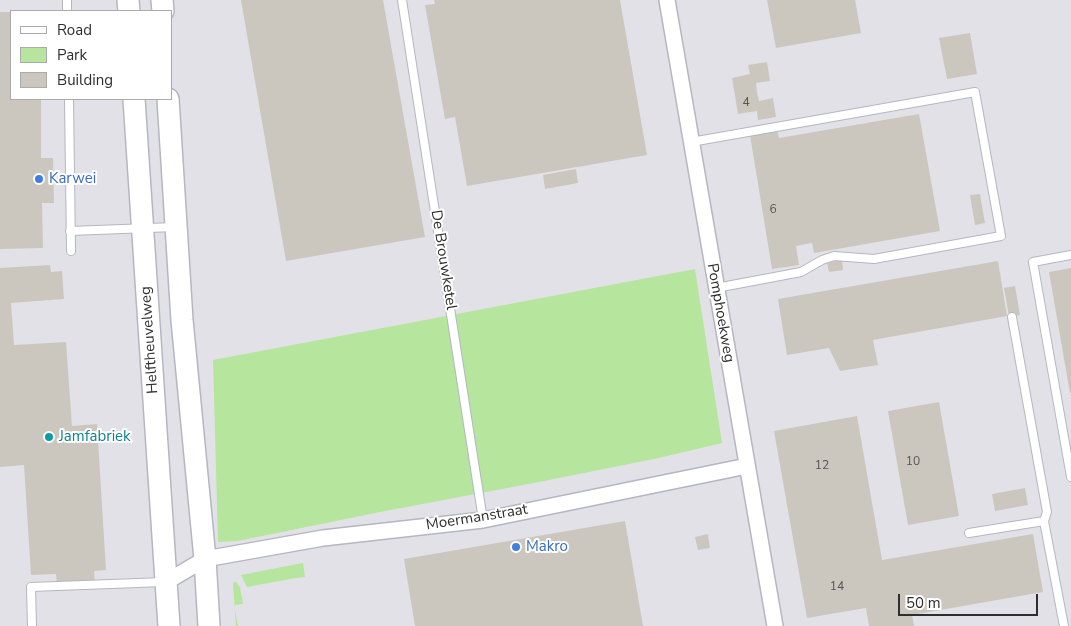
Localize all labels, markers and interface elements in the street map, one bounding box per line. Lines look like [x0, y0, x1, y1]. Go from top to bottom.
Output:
legend [10, 10, 172, 100]
text: Road [57, 20, 92, 40]
text: Park [57, 45, 87, 65]
text: Building [57, 70, 113, 90]
house number: 4 [742, 96, 750, 110]
place label: Karwei [49, 170, 96, 188]
marker: Karwei [33, 173, 45, 185]
house number: 6 [769, 203, 777, 217]
street label: De Brouwketel [426, 209, 460, 311]
street label: Pomphoekweg [702, 262, 738, 364]
street label: Helftheuvelweg [137, 286, 163, 394]
place label: Jamfabriek [59, 428, 131, 446]
marker: Jamfabriek [43, 431, 55, 443]
house number: 10 [906, 455, 920, 469]
house number: 12 [815, 459, 829, 473]
street label: Moermanstraat [425, 501, 529, 535]
place label: Makro [526, 538, 568, 556]
marker: Makro [510, 541, 522, 553]
house number: 14 [830, 580, 844, 594]
scale bar [901, 584, 1041, 616]
text: 50 m [906, 593, 941, 613]

